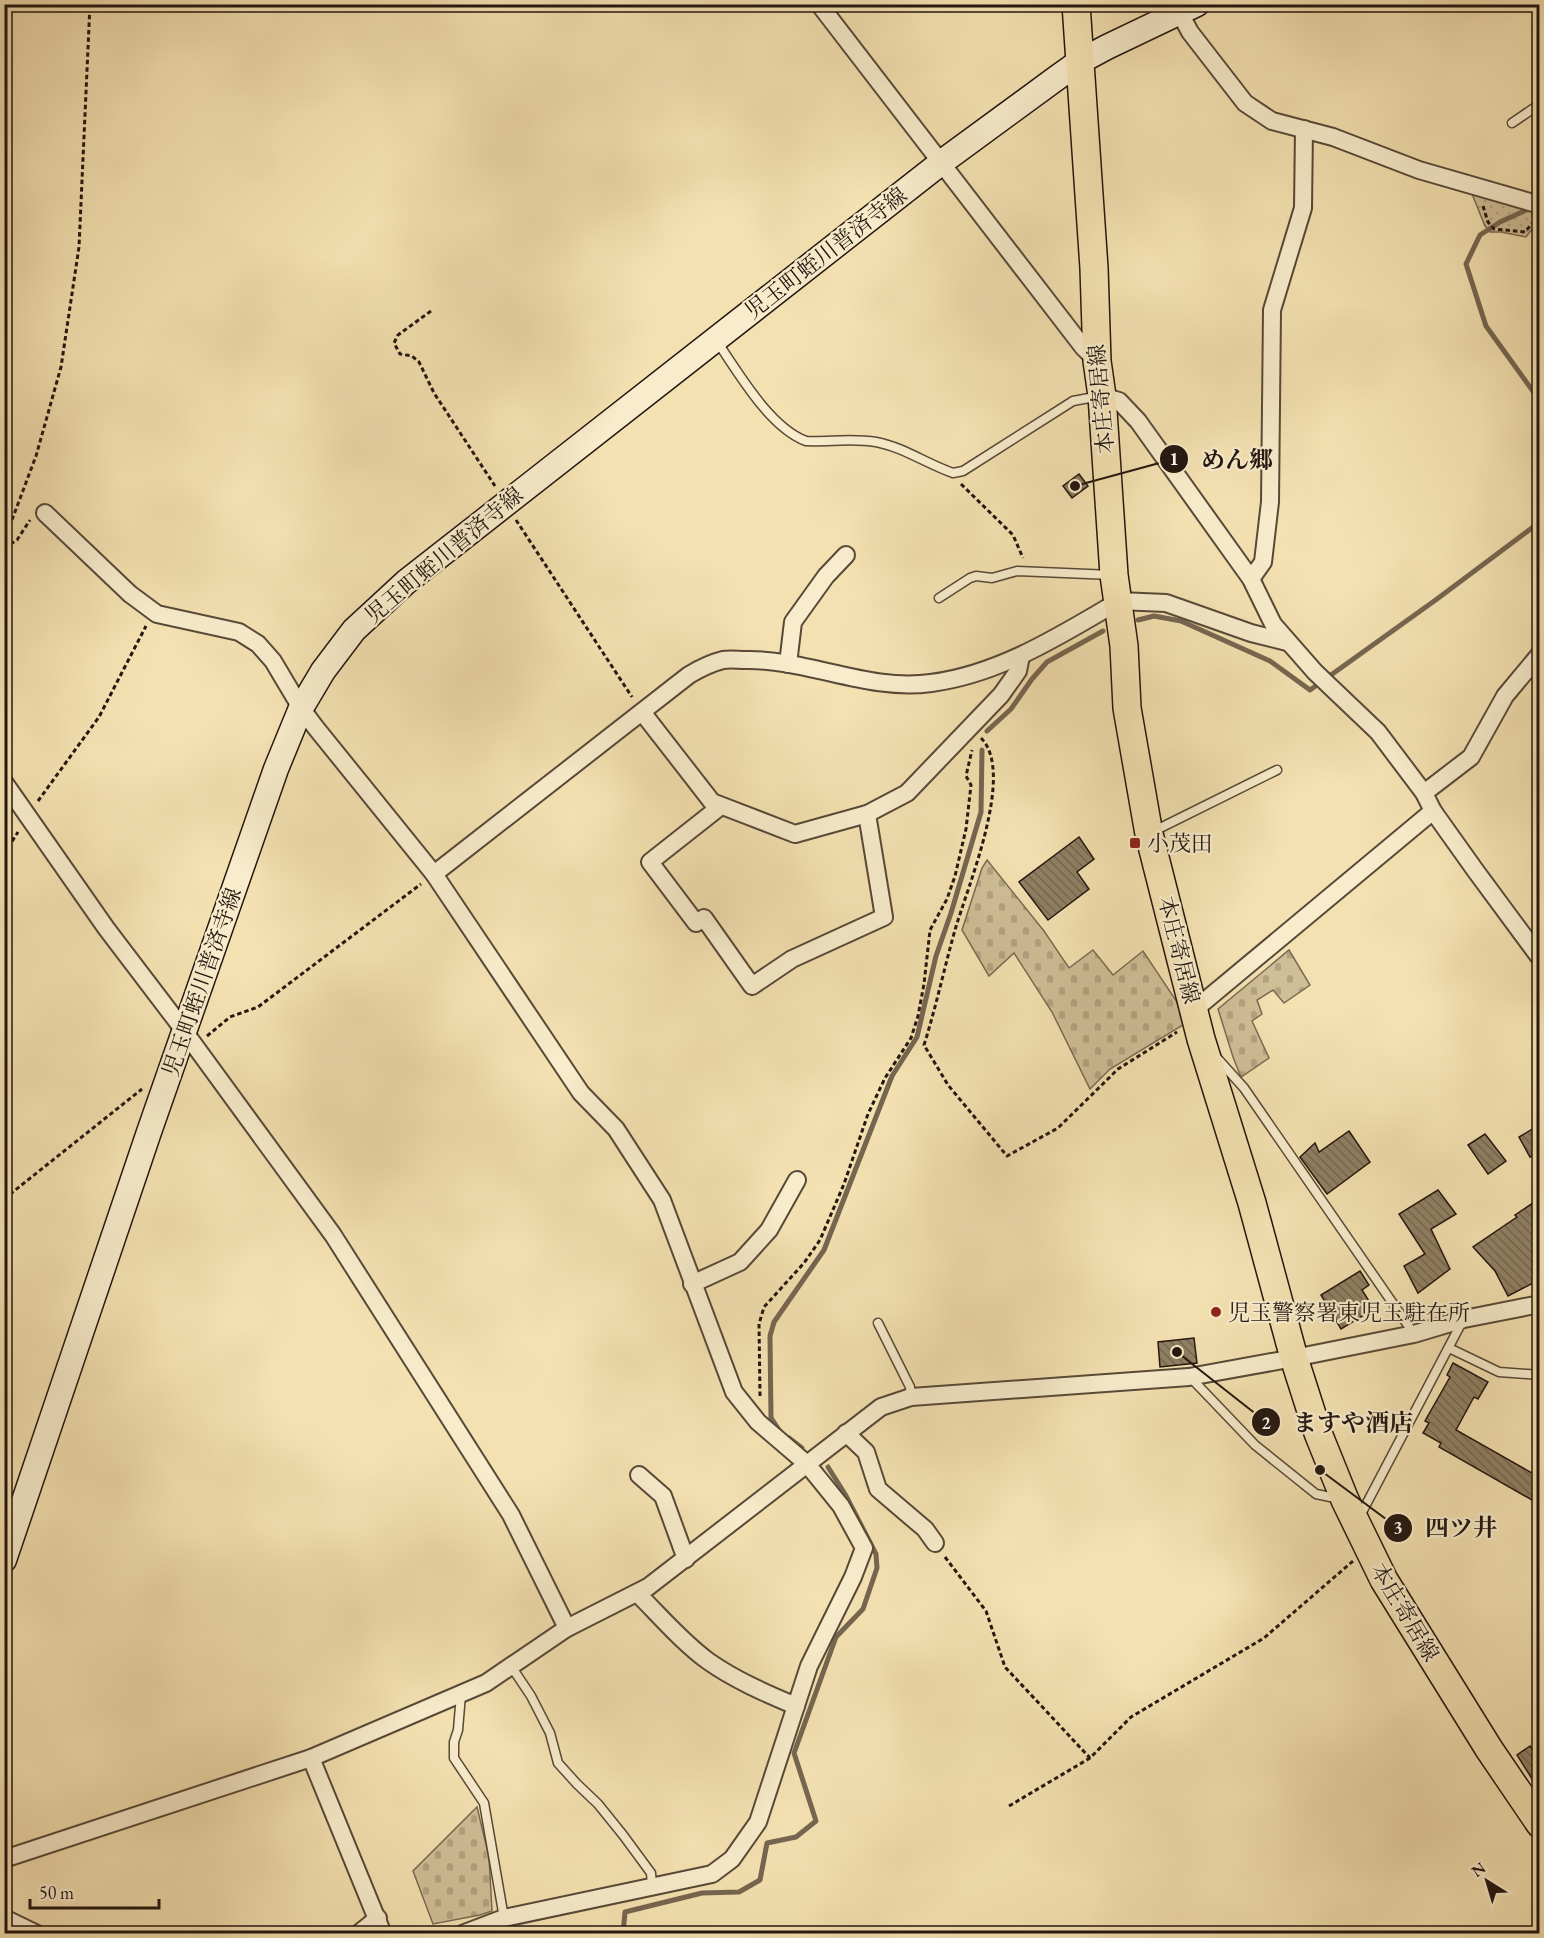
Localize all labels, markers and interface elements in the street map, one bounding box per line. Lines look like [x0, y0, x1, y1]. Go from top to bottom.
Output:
street label: 児玉町蛭川普済寺線 [739, 181, 913, 325]
street label: 本庄寄居線 [1082, 343, 1120, 455]
callout: めん郷 [1159, 438, 1285, 480]
text: めん郷 [1201, 444, 1273, 475]
text: 1 [1169, 447, 1179, 470]
street label: 児玉町蛭川普済寺線 [359, 480, 529, 630]
place label: 小茂田 [1147, 829, 1213, 858]
marker: 小茂田 [1128, 836, 1142, 850]
street label: 児玉町蛭川普済寺線 [156, 884, 248, 1080]
street label: 本庄寄居線 [1152, 893, 1206, 1007]
place label: 児玉警察署東児玉駐在所 [1228, 1298, 1470, 1327]
marker: 児玉警察署東児玉駐在所 [1209, 1305, 1223, 1319]
callout: ますや酒店 [1251, 1401, 1425, 1443]
text: ますや酒店 [1293, 1407, 1413, 1438]
text: 2 [1261, 1411, 1271, 1434]
callout: 四ツ井 [1383, 1507, 1509, 1549]
text: 四ツ井 [1425, 1512, 1497, 1543]
text: 3 [1393, 1516, 1403, 1539]
street label: 本庄寄居線 [1364, 1557, 1446, 1667]
north arrow [1457, 1851, 1517, 1911]
text: N [1467, 1857, 1490, 1882]
scale bar [30, 1872, 159, 1910]
text: 50 m [39, 1881, 74, 1904]

